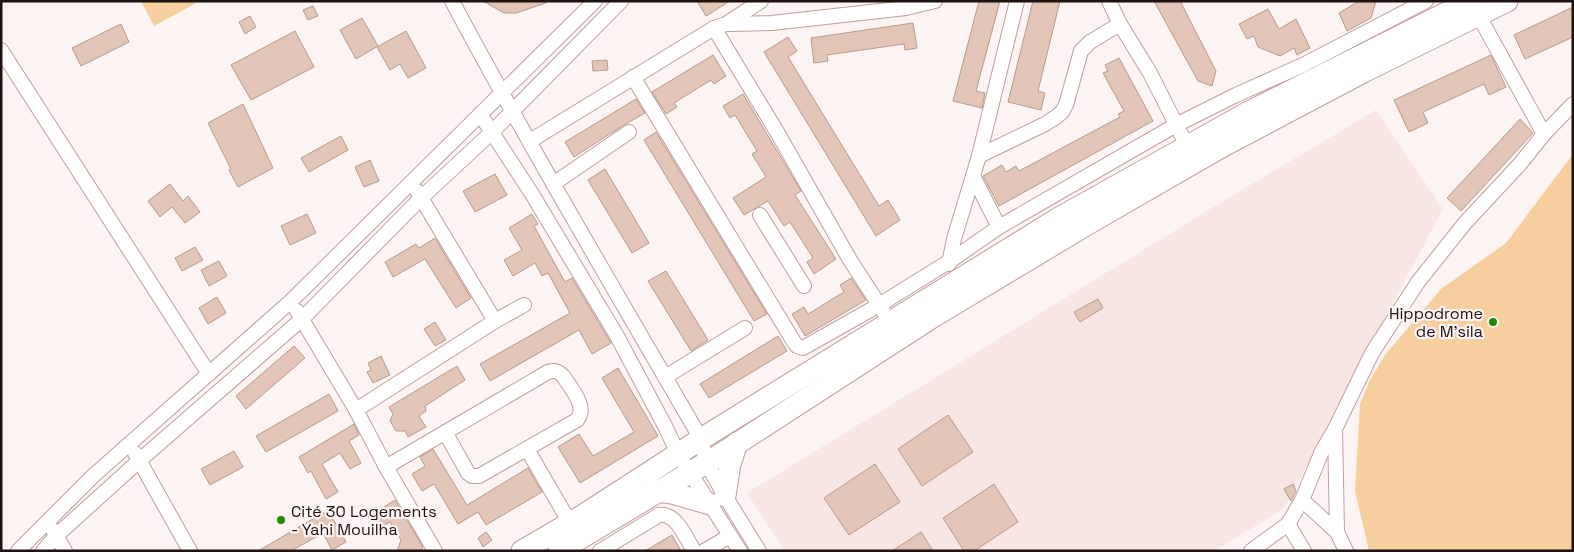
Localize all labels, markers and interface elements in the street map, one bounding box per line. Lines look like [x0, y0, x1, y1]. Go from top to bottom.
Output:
place label: Hippodrome de M'sila [1389, 303, 1483, 342]
marker: Hippodrome de M'sila [1487, 316, 1499, 328]
place label: Cité 30 Logements - Yahi Mouilha [291, 501, 437, 540]
marker: Cité 30 Logements - Yahi Mouilha [275, 514, 287, 526]

